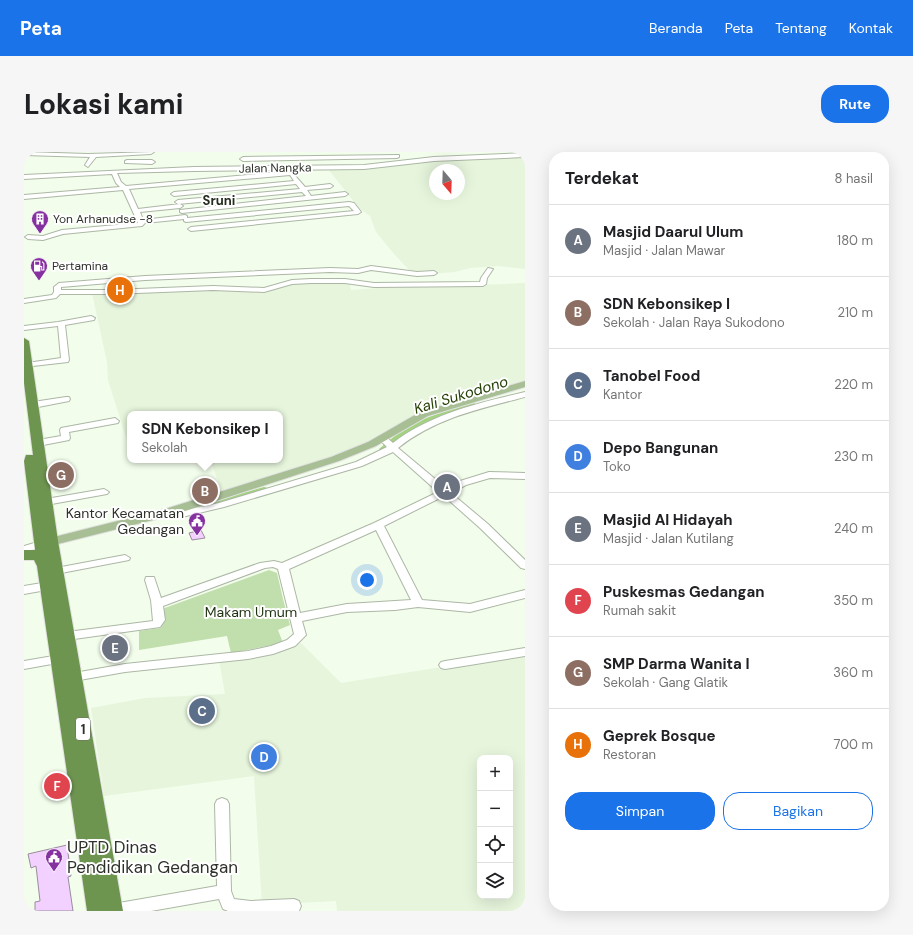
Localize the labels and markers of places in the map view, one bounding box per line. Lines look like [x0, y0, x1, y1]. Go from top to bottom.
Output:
building icon: Yon Arhanudse -8 [30, 209, 50, 234]
place label: Yon Arhanudse -8 [53, 211, 153, 227]
fuel station icon: Pertamina [29, 256, 49, 281]
place label: Pertamina [52, 258, 108, 274]
pin: H [107, 275, 133, 305]
pin: G [48, 460, 74, 490]
pin: A [434, 472, 460, 502]
pin: B [192, 476, 218, 506]
place label: Kantor Kecamatan Gedangan [66, 504, 184, 538]
public building icon: Kantor Kecamatan Gedangan [187, 511, 207, 536]
pin: E [102, 633, 128, 663]
pin: C [189, 696, 215, 726]
pin: D [251, 742, 277, 772]
pin: F [44, 771, 70, 801]
place label: UPTD Dinas Pendidikan Gedangan [67, 836, 238, 878]
public building icon: UPTD Dinas Pendidikan Gedangan [44, 847, 64, 872]

